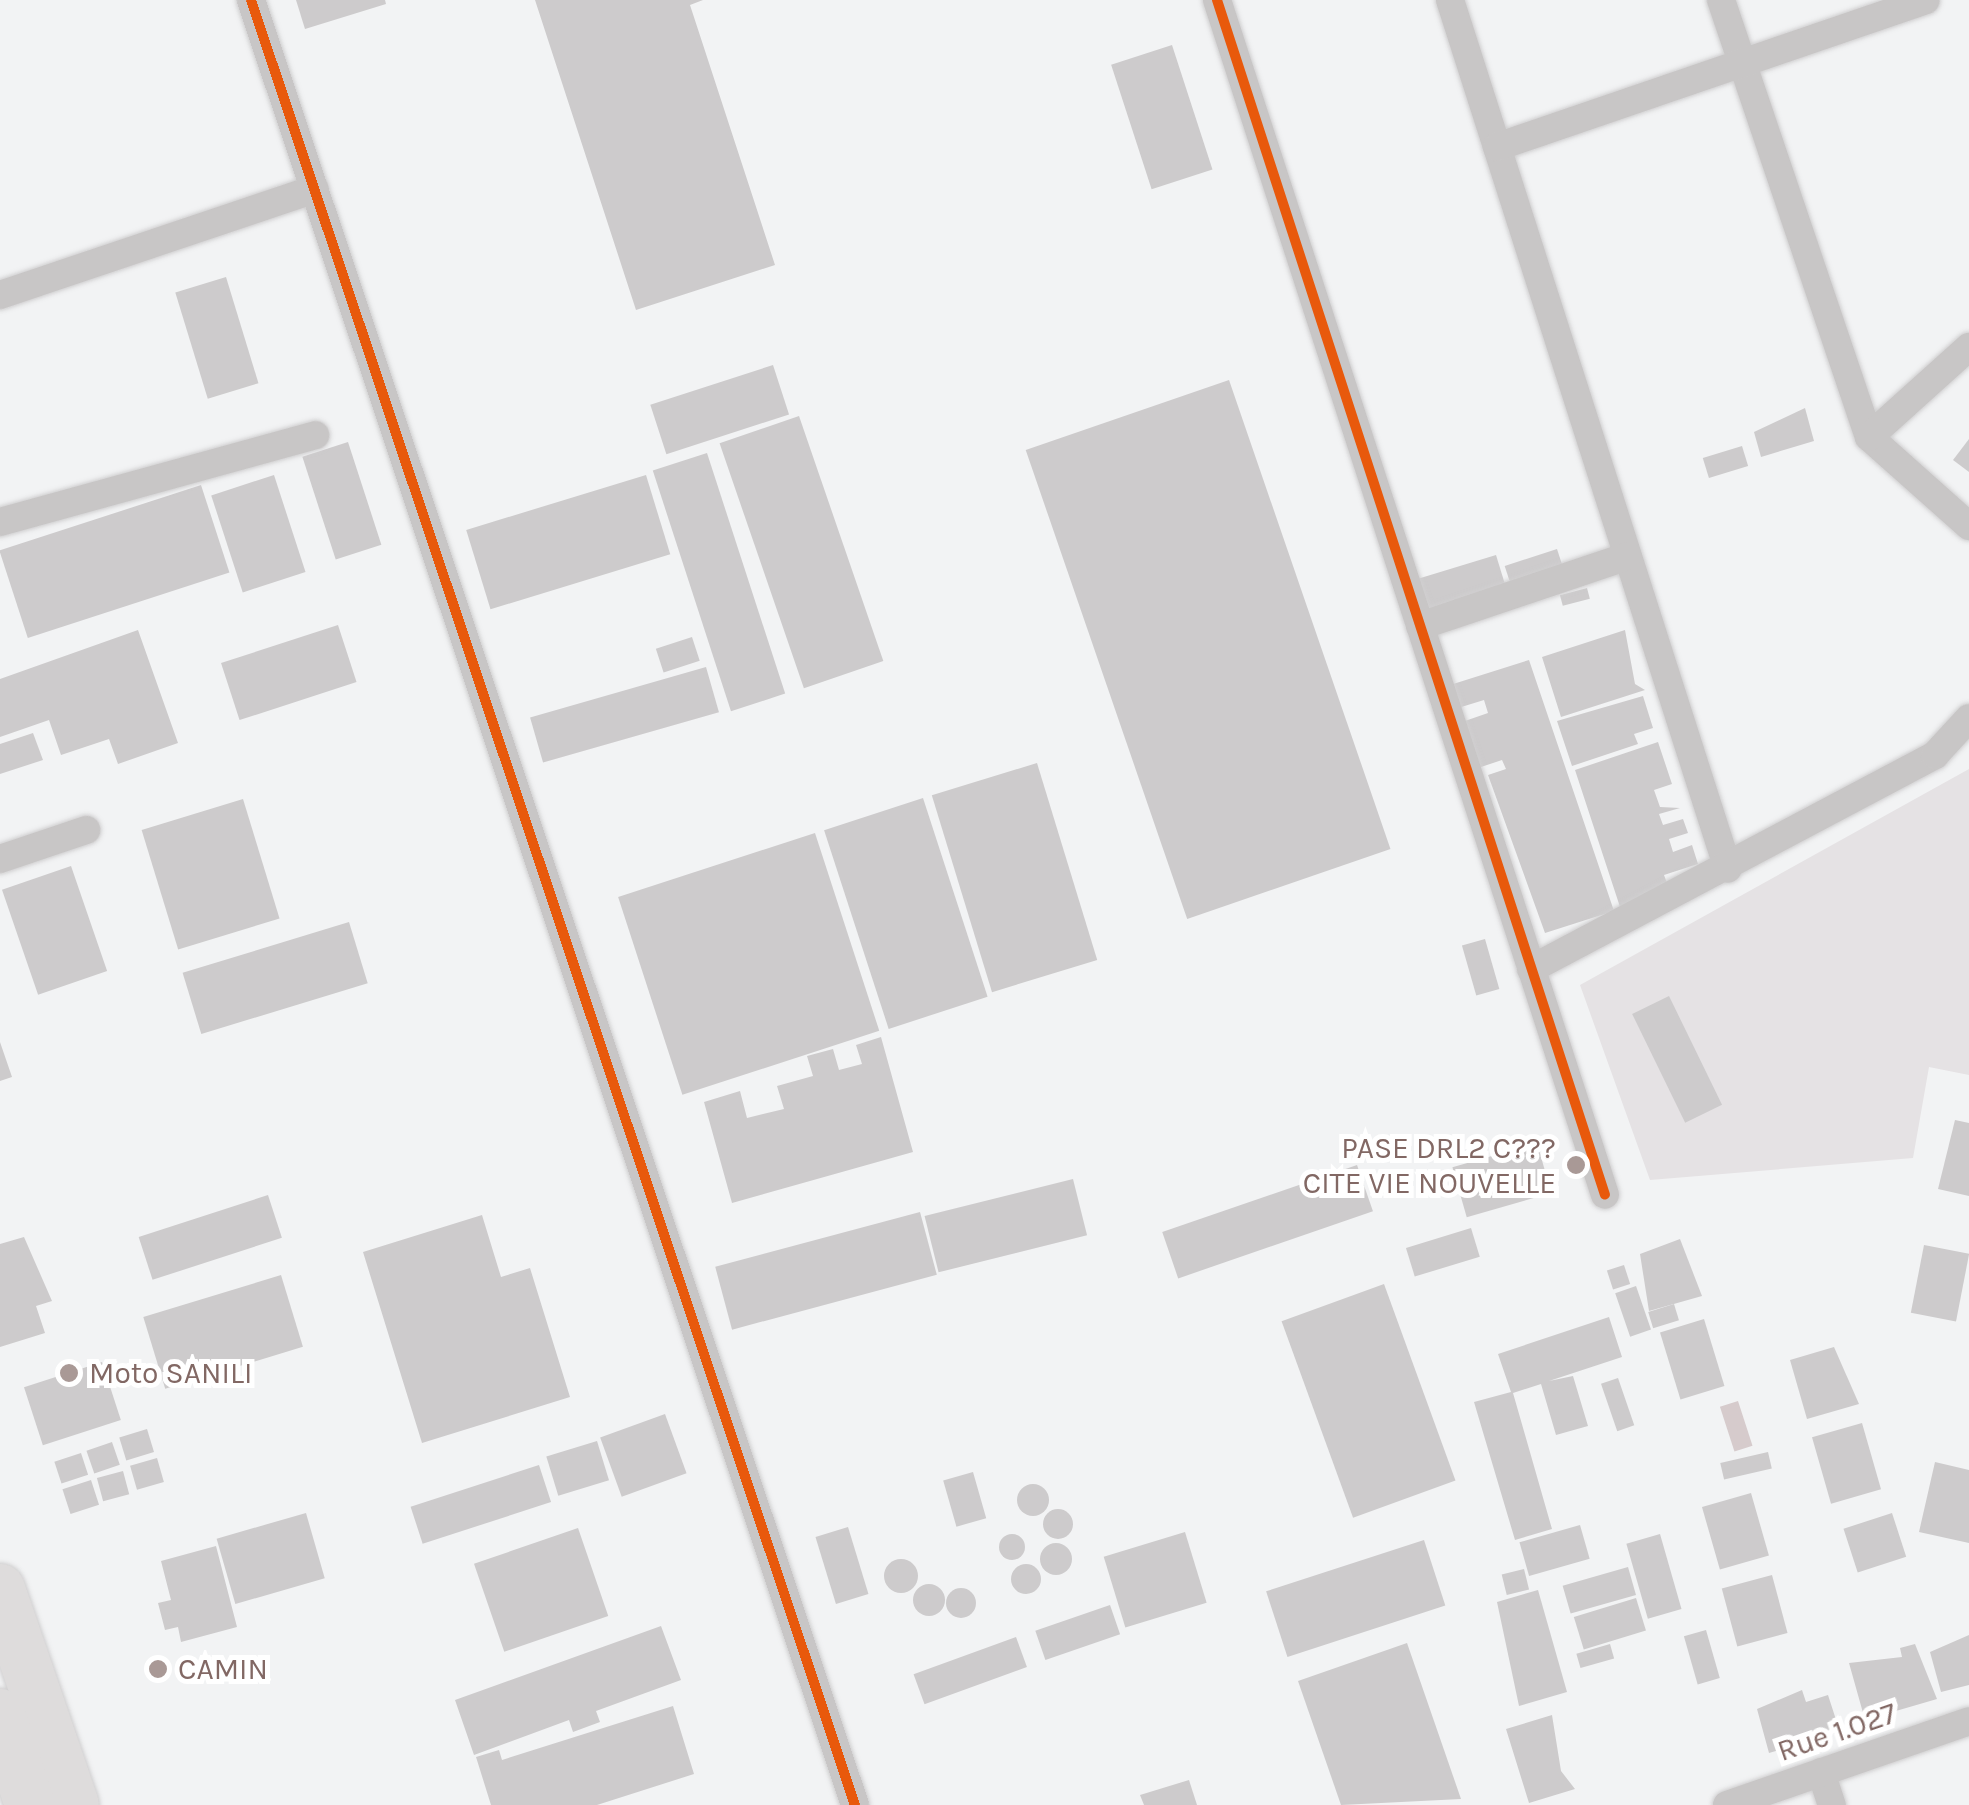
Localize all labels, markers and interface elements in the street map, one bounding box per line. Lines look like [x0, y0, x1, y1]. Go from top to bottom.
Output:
place label: PASE DRL2 C??? CITE VIE NOUVELLE [1303, 1130, 1556, 1200]
marker: PASE DRL2 C??? CITE VIE NOUVELLE [1565, 1154, 1587, 1176]
place label: Moto SANILI [89, 1355, 252, 1391]
marker: Moto SANILI [58, 1362, 80, 1384]
place label: CAMIN [178, 1651, 268, 1687]
marker: CAMIN [147, 1658, 169, 1680]
street label: Rue 1.027 [1773, 1695, 1901, 1769]

